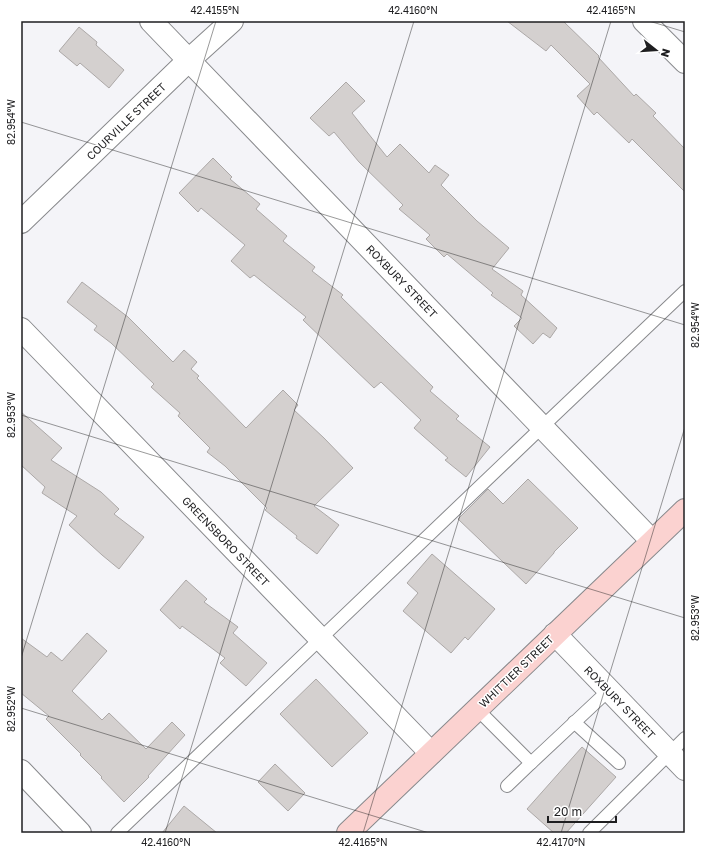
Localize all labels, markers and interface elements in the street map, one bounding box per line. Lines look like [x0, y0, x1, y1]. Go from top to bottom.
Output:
text: 42.4155°N [191, 4, 239, 16]
text: 42.4160°N [388, 4, 438, 16]
text: 42.4165°N [586, 4, 636, 16]
north arrow [636, 30, 676, 70]
text: N [659, 47, 673, 59]
street label: COURVILLE STREET [84, 80, 169, 162]
text: 82.954°W [5, 99, 17, 145]
street label: ROXBURY STREET [364, 242, 440, 320]
text: 82.954°W [689, 302, 701, 348]
text: 82.953°W [5, 392, 17, 438]
street label: GREENSBORO STREET [180, 494, 272, 589]
text: 82.953°W [689, 595, 701, 641]
street label: WHITTIER STREET [476, 632, 556, 710]
street label: ROXBURY STREET [582, 663, 658, 741]
text: 82.952°W [5, 686, 17, 732]
scale bar [548, 798, 616, 824]
text: 20 m [554, 804, 582, 819]
text: 42.4160°N [141, 836, 191, 848]
text: 42.4165°N [338, 836, 388, 848]
text: 42.4170°N [537, 836, 585, 848]

